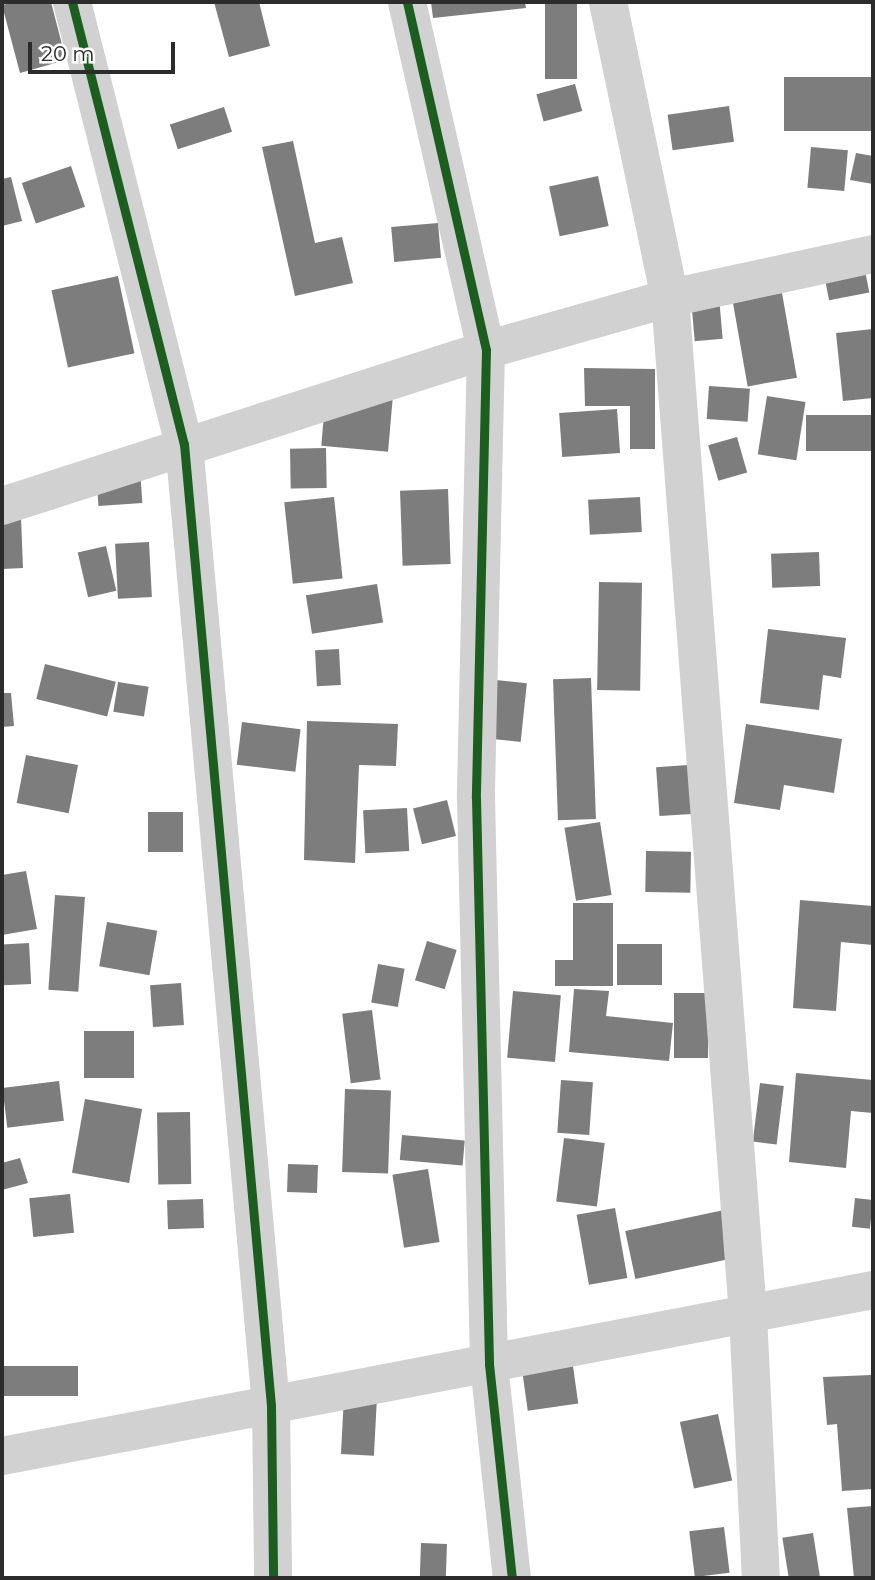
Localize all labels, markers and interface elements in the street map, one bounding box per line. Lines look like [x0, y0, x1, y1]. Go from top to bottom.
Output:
scale bar [32, 28, 178, 72]
text: 20 m [41, 41, 95, 66]

